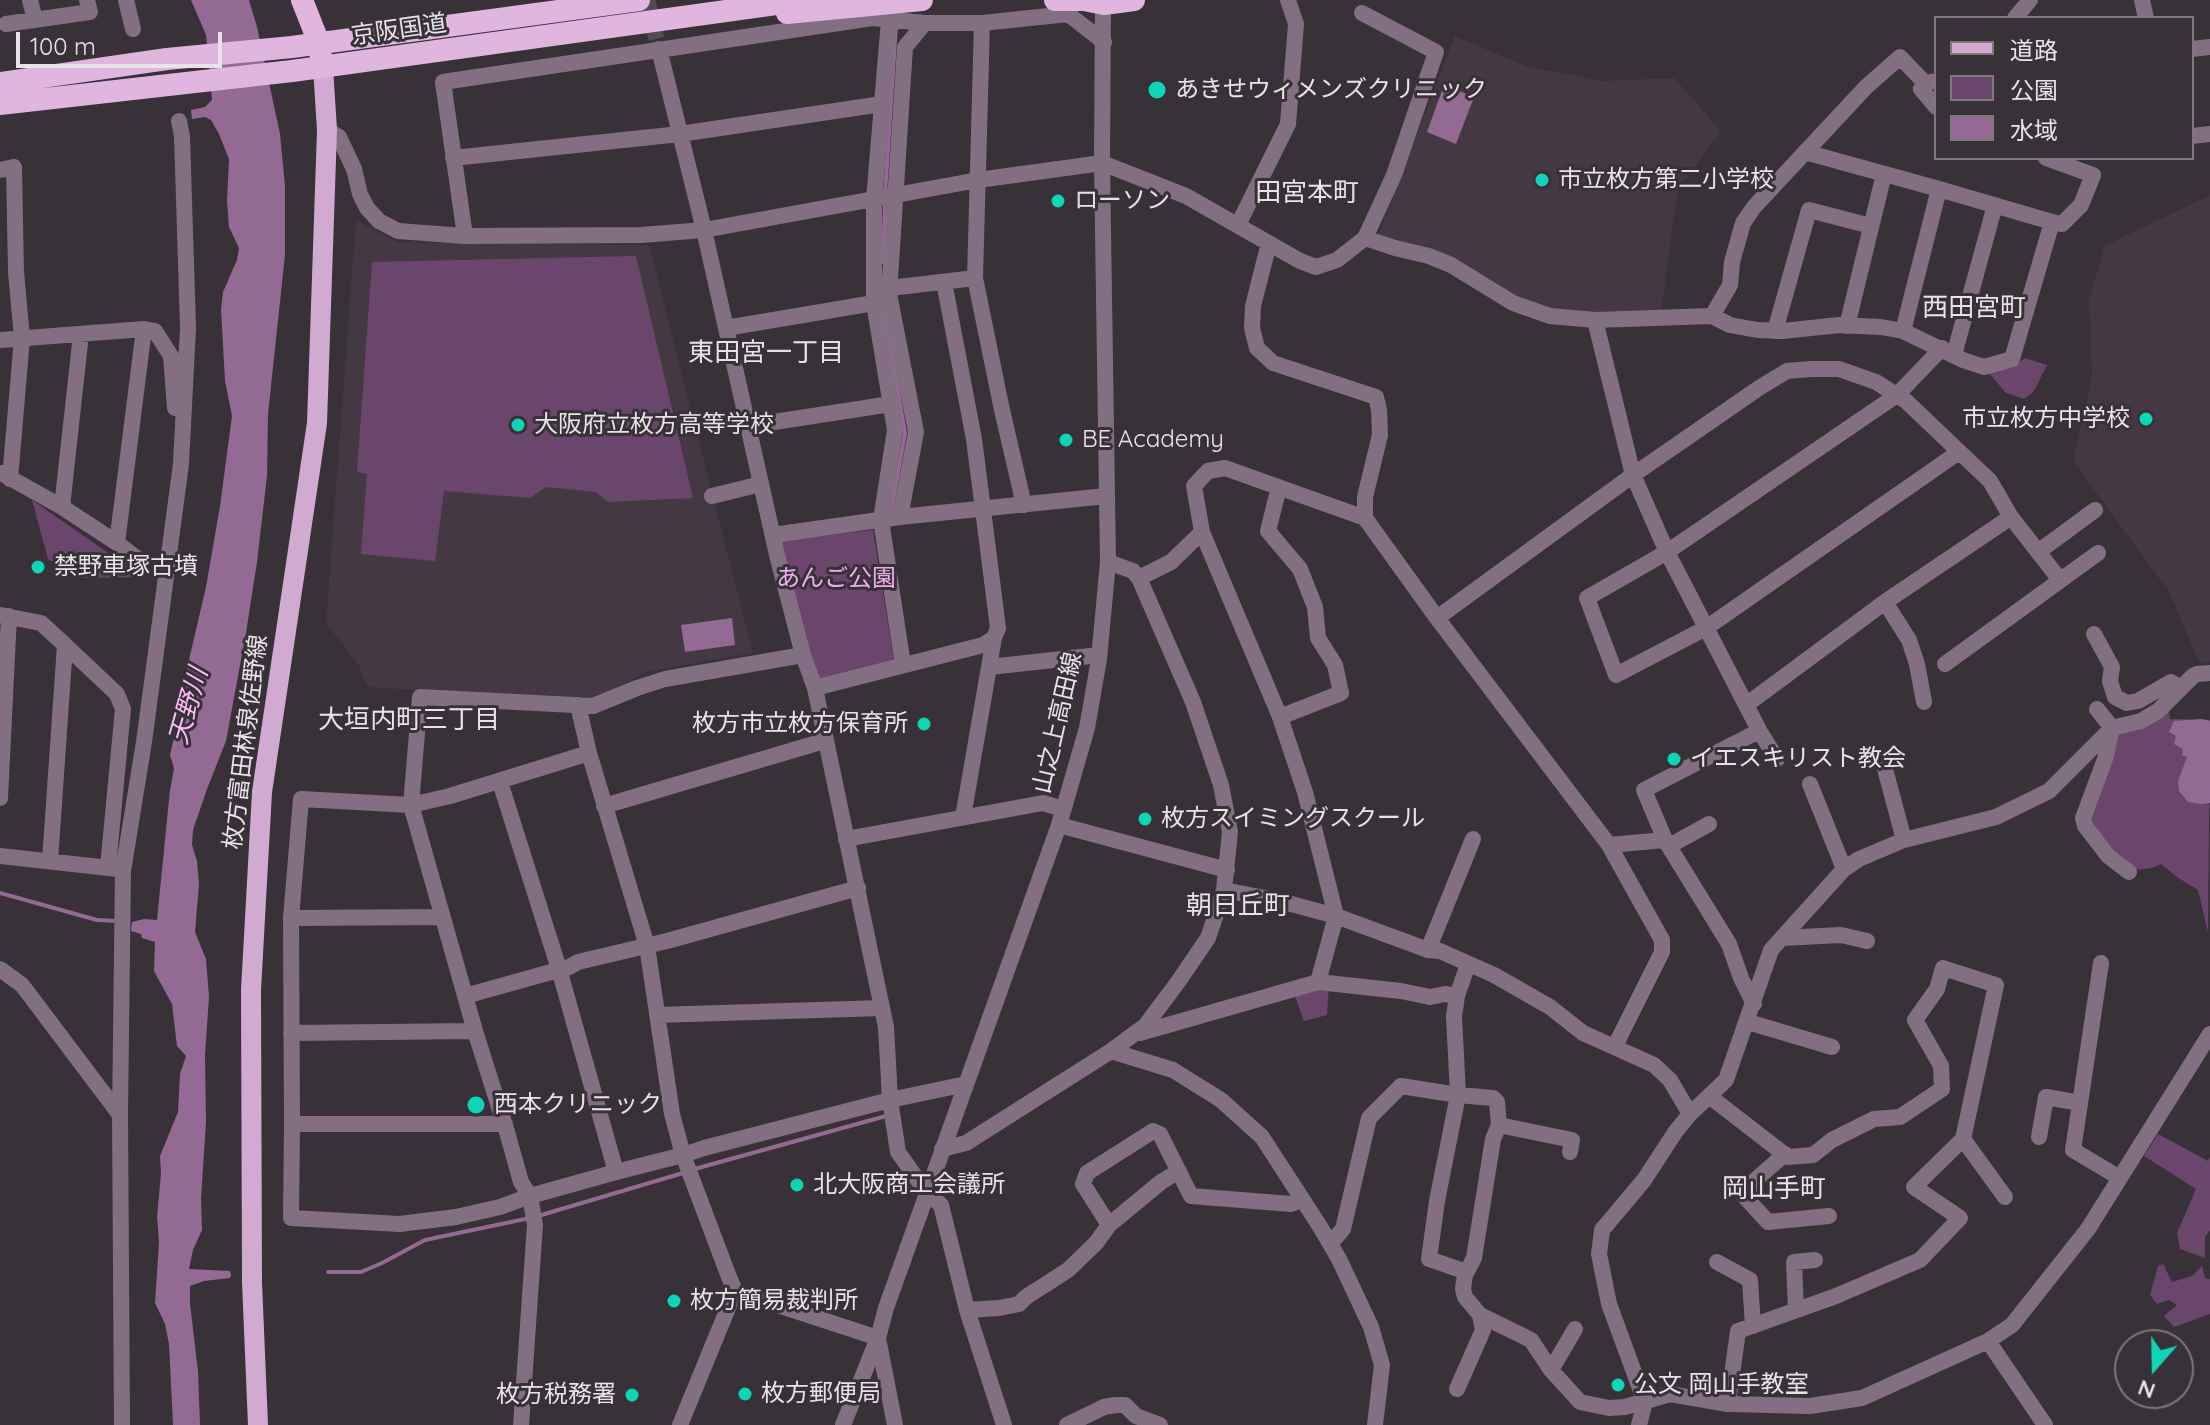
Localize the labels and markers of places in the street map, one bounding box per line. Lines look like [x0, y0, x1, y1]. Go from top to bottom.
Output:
place label: あきせウィメンズクリニック [1175, 76, 1487, 104]
marker: あきせウィメンズクリニック [1146, 79, 1168, 101]
place label: 市立枚方第二小学校 [1558, 166, 1774, 194]
marker: 市立枚方第二小学校 [1533, 171, 1551, 189]
place label: ローソン [1074, 187, 1170, 215]
marker: ローソン [1049, 192, 1067, 210]
place label: 市立枚方中学校 [1962, 405, 2130, 433]
marker: 市立枚方中学校 [2137, 410, 2155, 428]
place label: 大阪府立枚方高等学校 [534, 411, 774, 439]
marker: 大阪府立枚方高等学校 [509, 416, 527, 434]
place label: BE Academy [1082, 426, 1224, 454]
marker: BE Academy [1057, 431, 1075, 449]
place label: 禁野車塚古墳 [54, 553, 198, 581]
marker: 禁野車塚古墳 [29, 558, 47, 576]
place label: 枚方市立枚方保育所 [692, 710, 908, 738]
marker: 枚方市立枚方保育所 [915, 715, 933, 733]
place label: イエスキリスト教会 [1690, 745, 1906, 773]
marker: イエスキリスト教会 [1665, 750, 1683, 768]
place label: 枚方スイミングスクール [1161, 805, 1425, 833]
marker: 枚方スイミングスクール [1136, 810, 1154, 828]
place label: 西本クリニック [494, 1091, 662, 1119]
marker: 西本クリニック [465, 1094, 487, 1116]
place label: 北大阪商工会議所 [813, 1171, 1005, 1199]
marker: 北大阪商工会議所 [788, 1176, 806, 1194]
place label: 枚方簡易裁判所 [690, 1287, 858, 1315]
marker: 枚方簡易裁判所 [665, 1292, 683, 1310]
place label: 公文 岡山手教室 [1634, 1371, 1809, 1399]
marker: 公文 岡山手教室 [1609, 1376, 1627, 1394]
place label: 枚方郵便局 [761, 1380, 881, 1408]
place label: 枚方税務署 [496, 1381, 616, 1409]
marker: 枚方郵便局 [736, 1385, 754, 1403]
marker: 枚方税務署 [623, 1386, 641, 1404]

